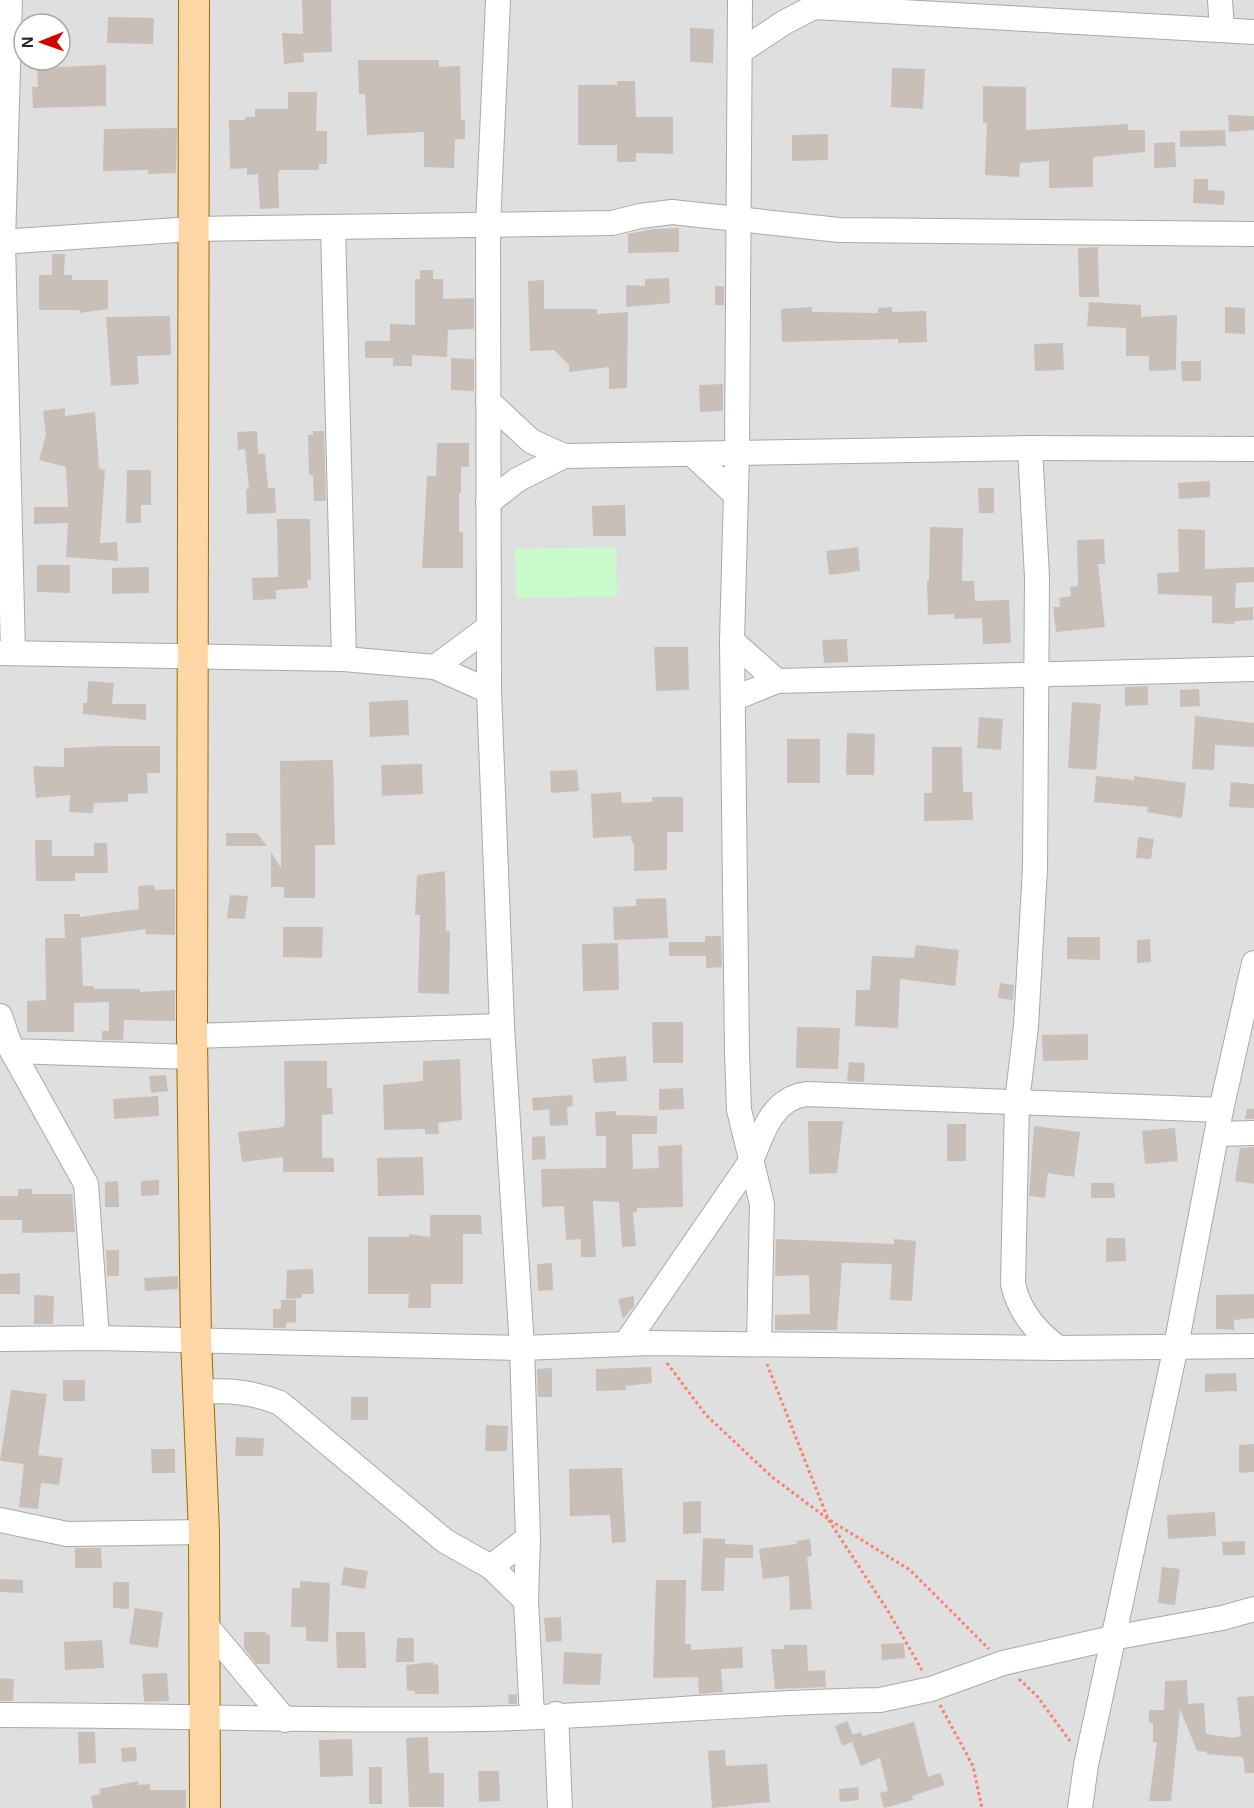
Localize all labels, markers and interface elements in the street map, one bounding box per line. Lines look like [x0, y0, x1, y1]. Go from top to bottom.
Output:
north arrow [12, 12, 72, 72]
text: N [19, 36, 36, 48]

